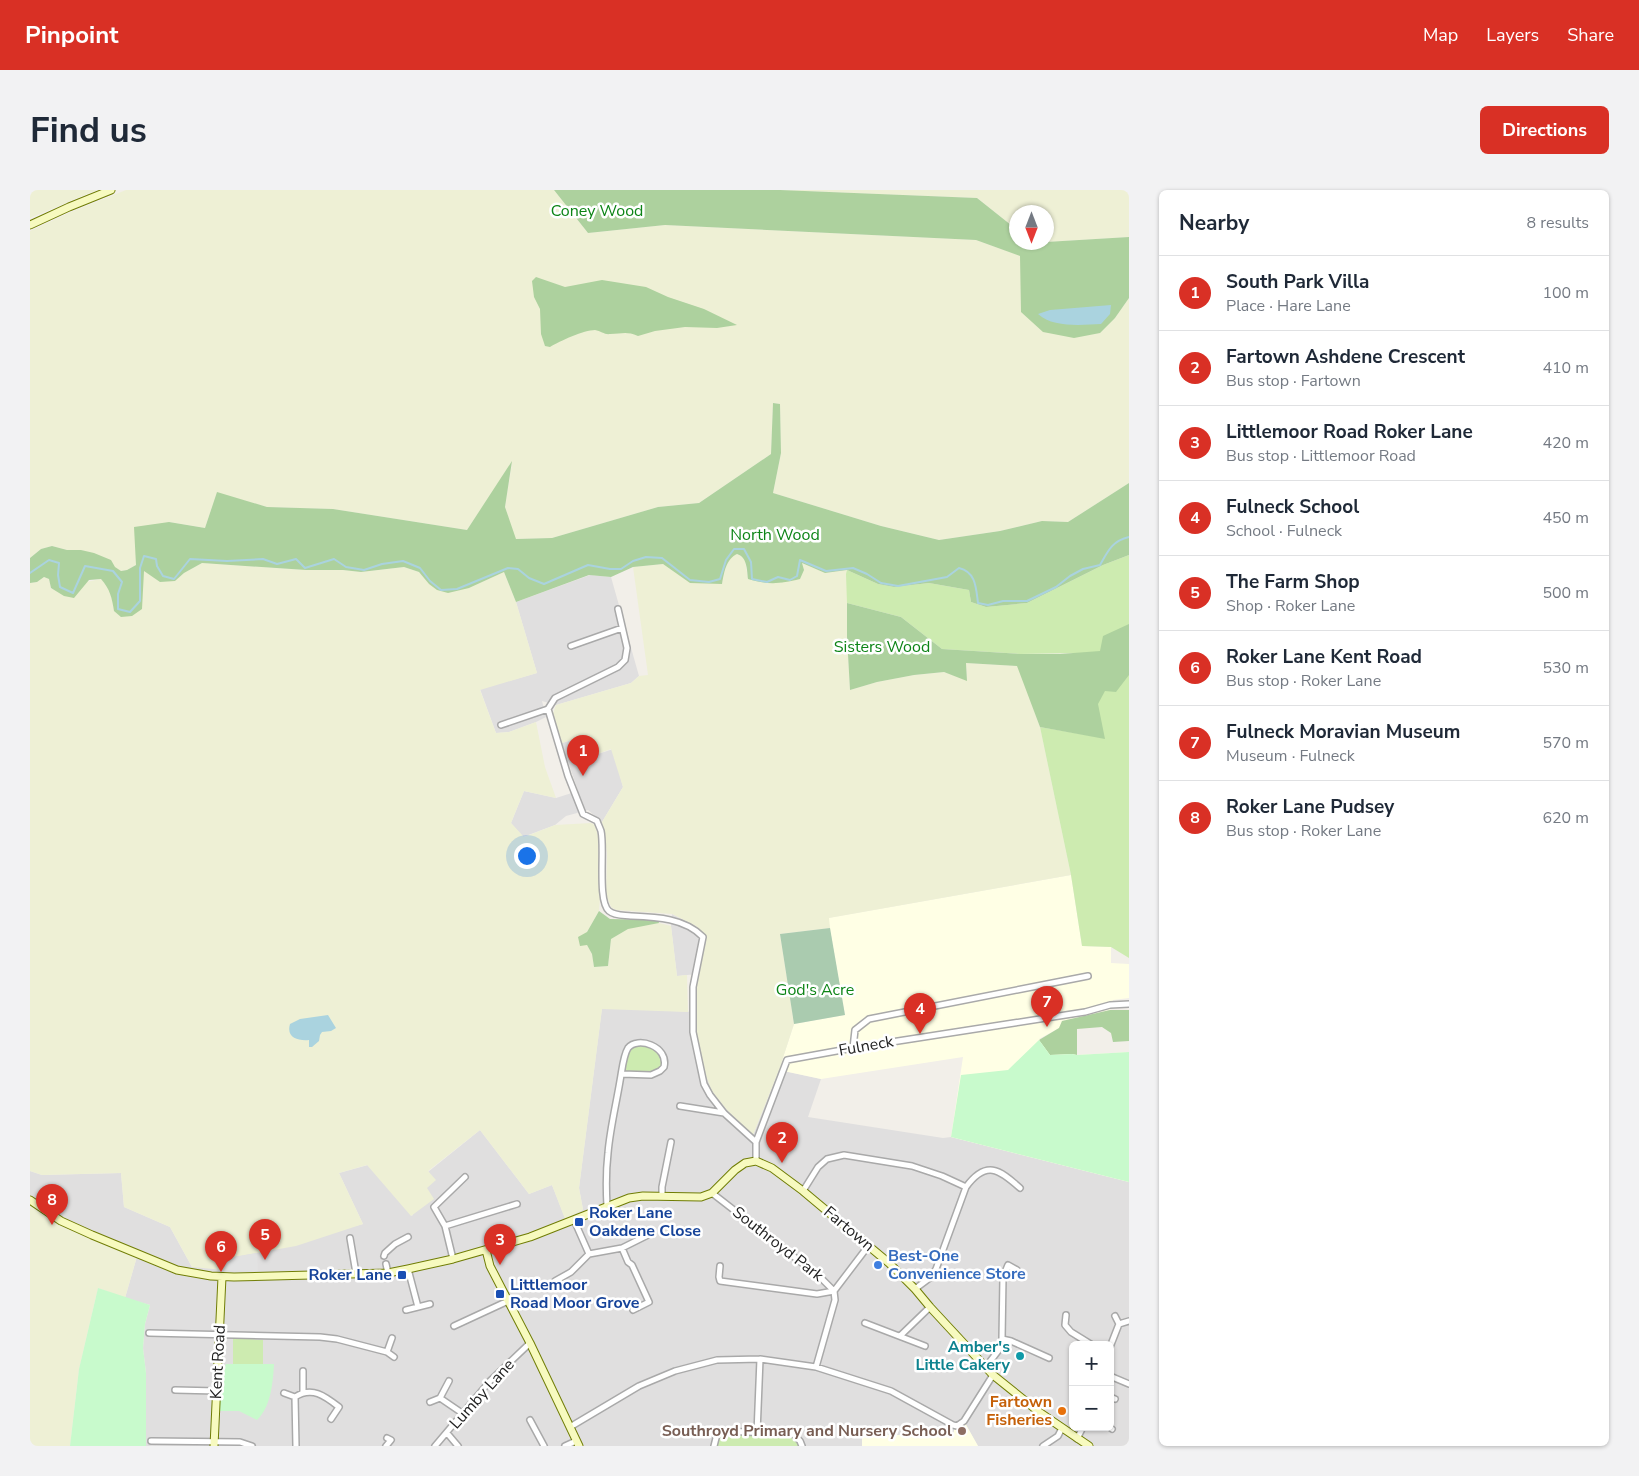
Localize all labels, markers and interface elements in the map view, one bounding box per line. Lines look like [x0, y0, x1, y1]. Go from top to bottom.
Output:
text: Pinpoint [25, 19, 118, 51]
text: Map [1423, 23, 1458, 47]
text: Layers [1486, 23, 1539, 47]
text: Share [1567, 23, 1614, 47]
button: Directions [1480, 106, 1609, 154]
text: Find us [30, 107, 147, 154]
park label: Coney Wood [551, 200, 643, 222]
north arrow [1009, 205, 1054, 250]
text: Nearby [1179, 209, 1249, 237]
text: 8 results [1527, 212, 1589, 234]
text: South Park Villa [1226, 269, 1370, 295]
text: 1 [1190, 282, 1200, 304]
text: 100 m [1542, 282, 1589, 304]
text: Place · Hare Lane [1226, 295, 1351, 317]
text: Fartown Ashdene Crescent [1226, 344, 1465, 370]
text: 2 [1190, 357, 1200, 379]
text: 410 m [1542, 357, 1589, 379]
text: Bus stop · Fartown [1226, 370, 1361, 392]
text: Littlemoor Road Roker Lane [1226, 419, 1473, 445]
text: 3 [1190, 432, 1200, 454]
text: 420 m [1542, 432, 1589, 454]
text: Bus stop · Littlemoor Road [1226, 445, 1416, 467]
text: Fulneck School [1226, 494, 1359, 520]
text: 4 [1190, 507, 1200, 529]
text: 450 m [1542, 507, 1589, 529]
text: School · Fulneck [1226, 520, 1342, 542]
park label: North Wood [730, 524, 820, 546]
text: The Farm Shop [1226, 569, 1360, 595]
text: 5 [1190, 582, 1200, 604]
text: 500 m [1542, 582, 1589, 604]
text: Shop · Roker Lane [1226, 595, 1355, 617]
park label: Sisters Wood [834, 636, 930, 658]
text: Roker Lane Kent Road [1226, 644, 1422, 670]
text: 6 [1190, 657, 1200, 679]
text: 530 m [1542, 657, 1589, 679]
text: Bus stop · Roker Lane [1226, 670, 1381, 692]
text: Fulneck Moravian Museum [1226, 719, 1461, 745]
text: 7 [1190, 732, 1200, 754]
text: 570 m [1542, 732, 1589, 754]
pin: 1 [567, 735, 599, 776]
text: Museum · Fulneck [1226, 745, 1355, 767]
text: Roker Lane Pudsey [1226, 794, 1394, 820]
text: 8 [1190, 807, 1200, 829]
text: 620 m [1542, 807, 1589, 829]
text: Bus stop · Roker Lane [1226, 820, 1381, 842]
your location [514, 843, 540, 869]
park label: God's Acre [776, 979, 854, 1001]
pin: 7 [1031, 986, 1063, 1027]
pin: 4 [904, 993, 936, 1034]
street label: Fulneck [837, 1030, 896, 1062]
pin: 2 [766, 1122, 798, 1163]
pin: 8 [36, 1184, 68, 1225]
street label: Southroyd Park [728, 1201, 829, 1287]
street label: Fartown [819, 1201, 879, 1257]
place label: Roker Lane Oakdene Close [589, 1202, 701, 1242]
marker: Roker Lane Oakdene Close [573, 1216, 585, 1228]
pin: 5 [249, 1219, 281, 1260]
pin: 3 [484, 1224, 516, 1265]
pin: 6 [205, 1231, 237, 1272]
place label: Best-One Convenience Store [888, 1245, 1026, 1285]
marker: Best-One Convenience Store [872, 1259, 884, 1271]
place label: Roker Lane [309, 1264, 392, 1286]
marker: Roker Lane [396, 1269, 408, 1281]
place label: Littlemoor Road Moor Grove [510, 1274, 640, 1314]
marker: Littlemoor Road Moor Grove [494, 1288, 506, 1300]
street label: Kent Road [205, 1324, 231, 1400]
place label: Amber's Little Cakery [915, 1336, 1011, 1376]
map controls [1069, 1341, 1114, 1431]
button: + [1069, 1341, 1114, 1386]
marker: Amber's Little Cakery [1014, 1350, 1026, 1362]
street label: Lumby Lane [445, 1354, 519, 1434]
button: − [1069, 1386, 1114, 1431]
place label: Fartown Fisheries [986, 1391, 1052, 1431]
marker: Fartown Fisheries [1056, 1405, 1068, 1417]
place label: Southroyd Primary and Nursery School [662, 1420, 952, 1442]
marker: Southroyd Primary and Nursery School [956, 1425, 968, 1437]

